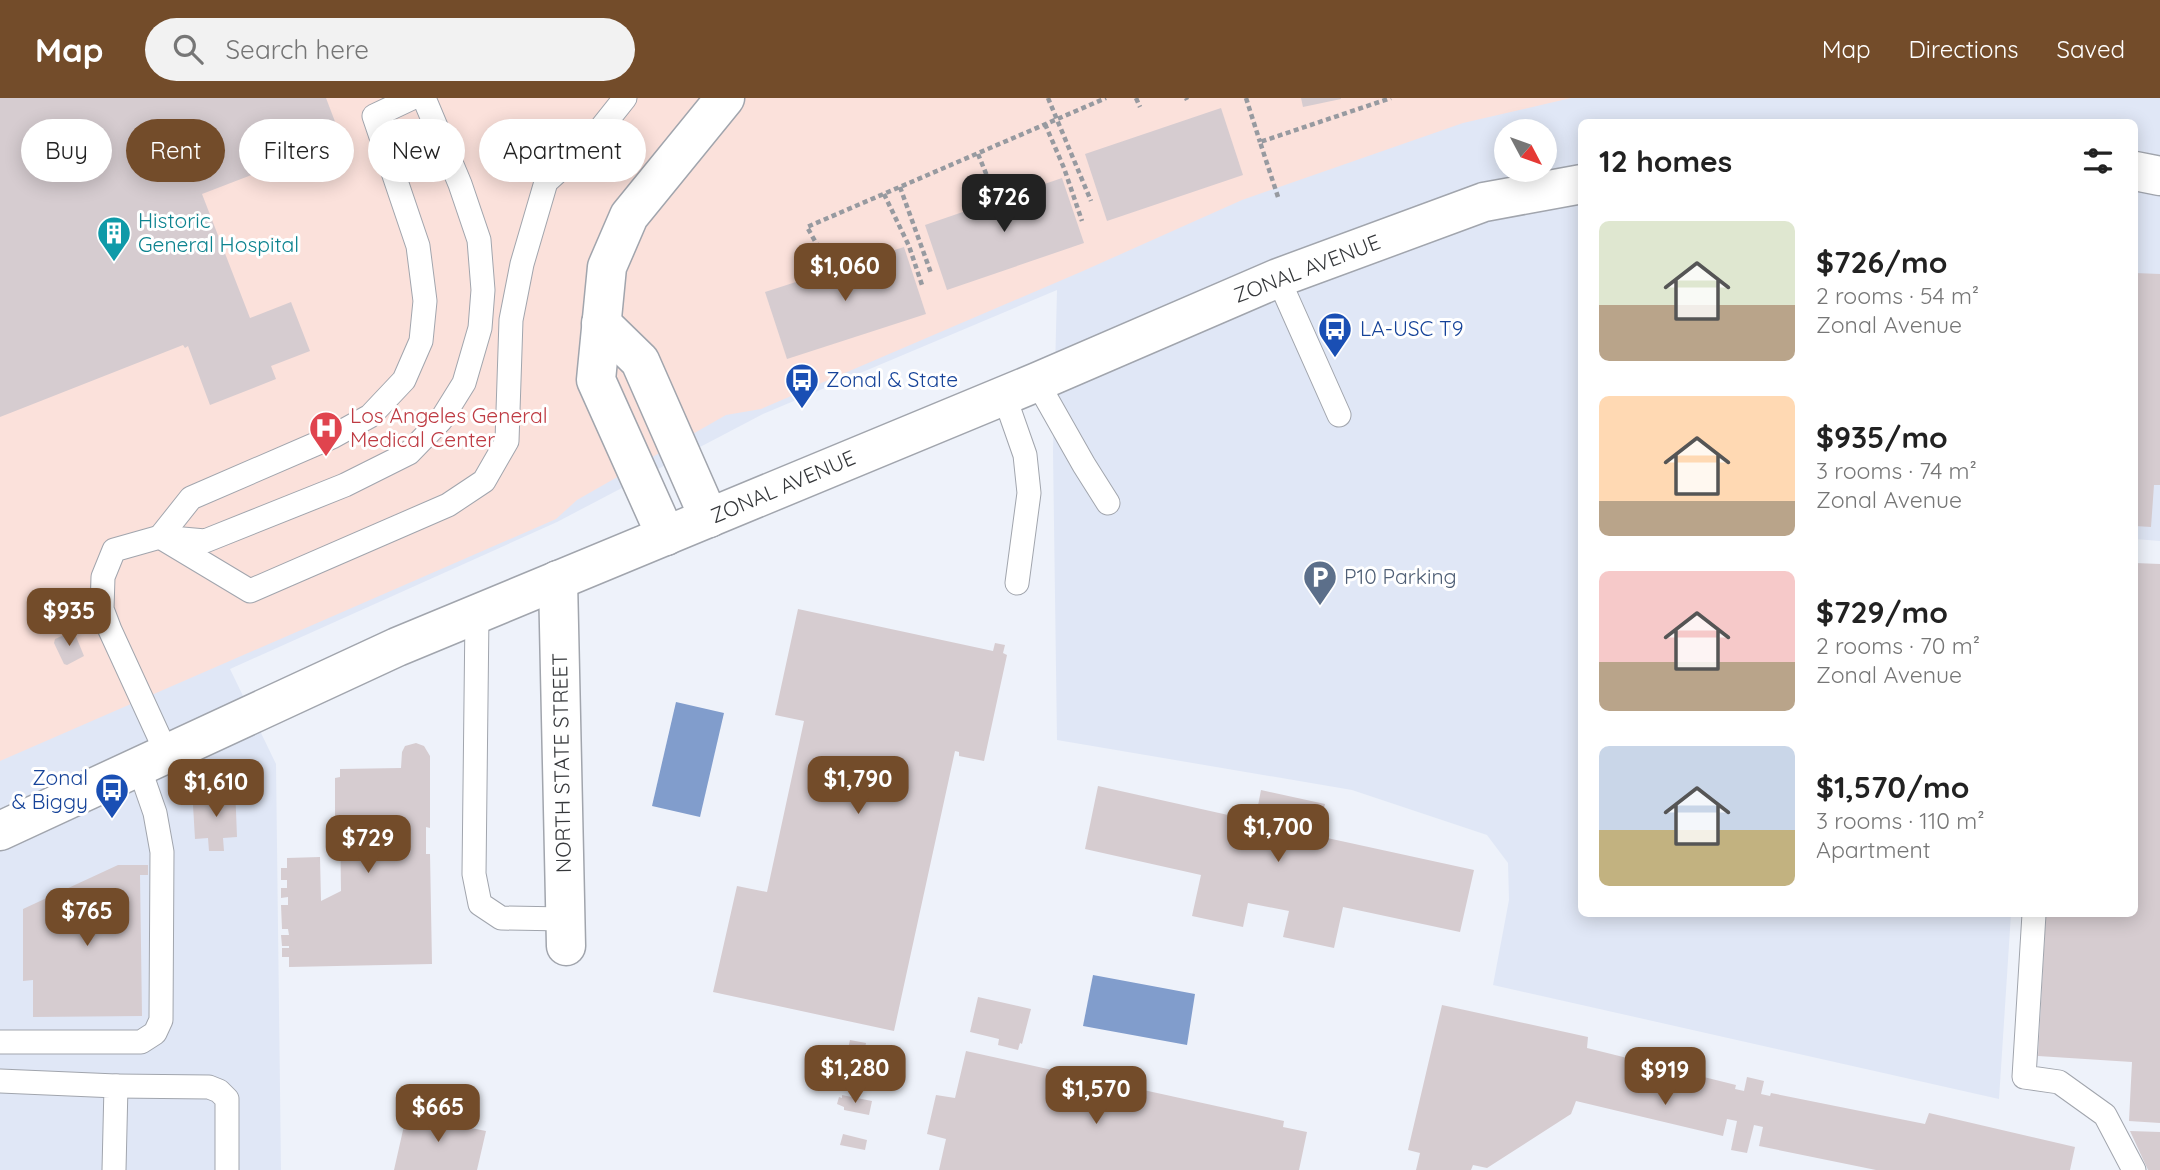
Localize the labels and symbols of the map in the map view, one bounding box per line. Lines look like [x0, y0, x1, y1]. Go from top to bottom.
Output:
north arrow [1494, 119, 1558, 182]
pin: $726 [963, 174, 1045, 234]
place label: Historic General Hospital [138, 207, 299, 257]
building icon: Historic General Hospital [95, 214, 133, 263]
street label: ZONAL AVENUE [1230, 228, 1384, 308]
pin: $1,060 [788, 244, 902, 303]
bus stop icon: LA-USC T9 [1316, 310, 1354, 359]
place label: LA-USC T9 [1360, 315, 1463, 341]
bus stop icon: Zonal & State [783, 361, 821, 410]
place label: Zonal & State [826, 366, 958, 392]
place label: Los Angeles General Medical Center [350, 402, 548, 452]
hospital icon: Los Angeles General Medical Center [307, 409, 345, 458]
street label: ZONAL AVENUE [706, 444, 859, 528]
parking icon: P10 Parking [1301, 558, 1339, 607]
place label: P10 Parking [1344, 563, 1457, 589]
pin: $935 [28, 588, 110, 648]
street label: NORTH STATE STREET [546, 653, 576, 873]
pin: $1,790 [801, 756, 915, 816]
pin: $1,610 [159, 760, 273, 819]
place label: Zonal & Biggy [12, 764, 88, 814]
bus stop icon: Zonal & Biggy [93, 771, 131, 820]
pin: $1,700 [1221, 804, 1335, 864]
pin: $729 [327, 816, 409, 875]
pin: $765 [46, 888, 128, 948]
pin: $1,280 [798, 1046, 912, 1105]
pin: $919 [1624, 1048, 1706, 1107]
pin: $1,570 [1039, 1066, 1153, 1126]
pin: $665 [397, 1084, 479, 1144]

